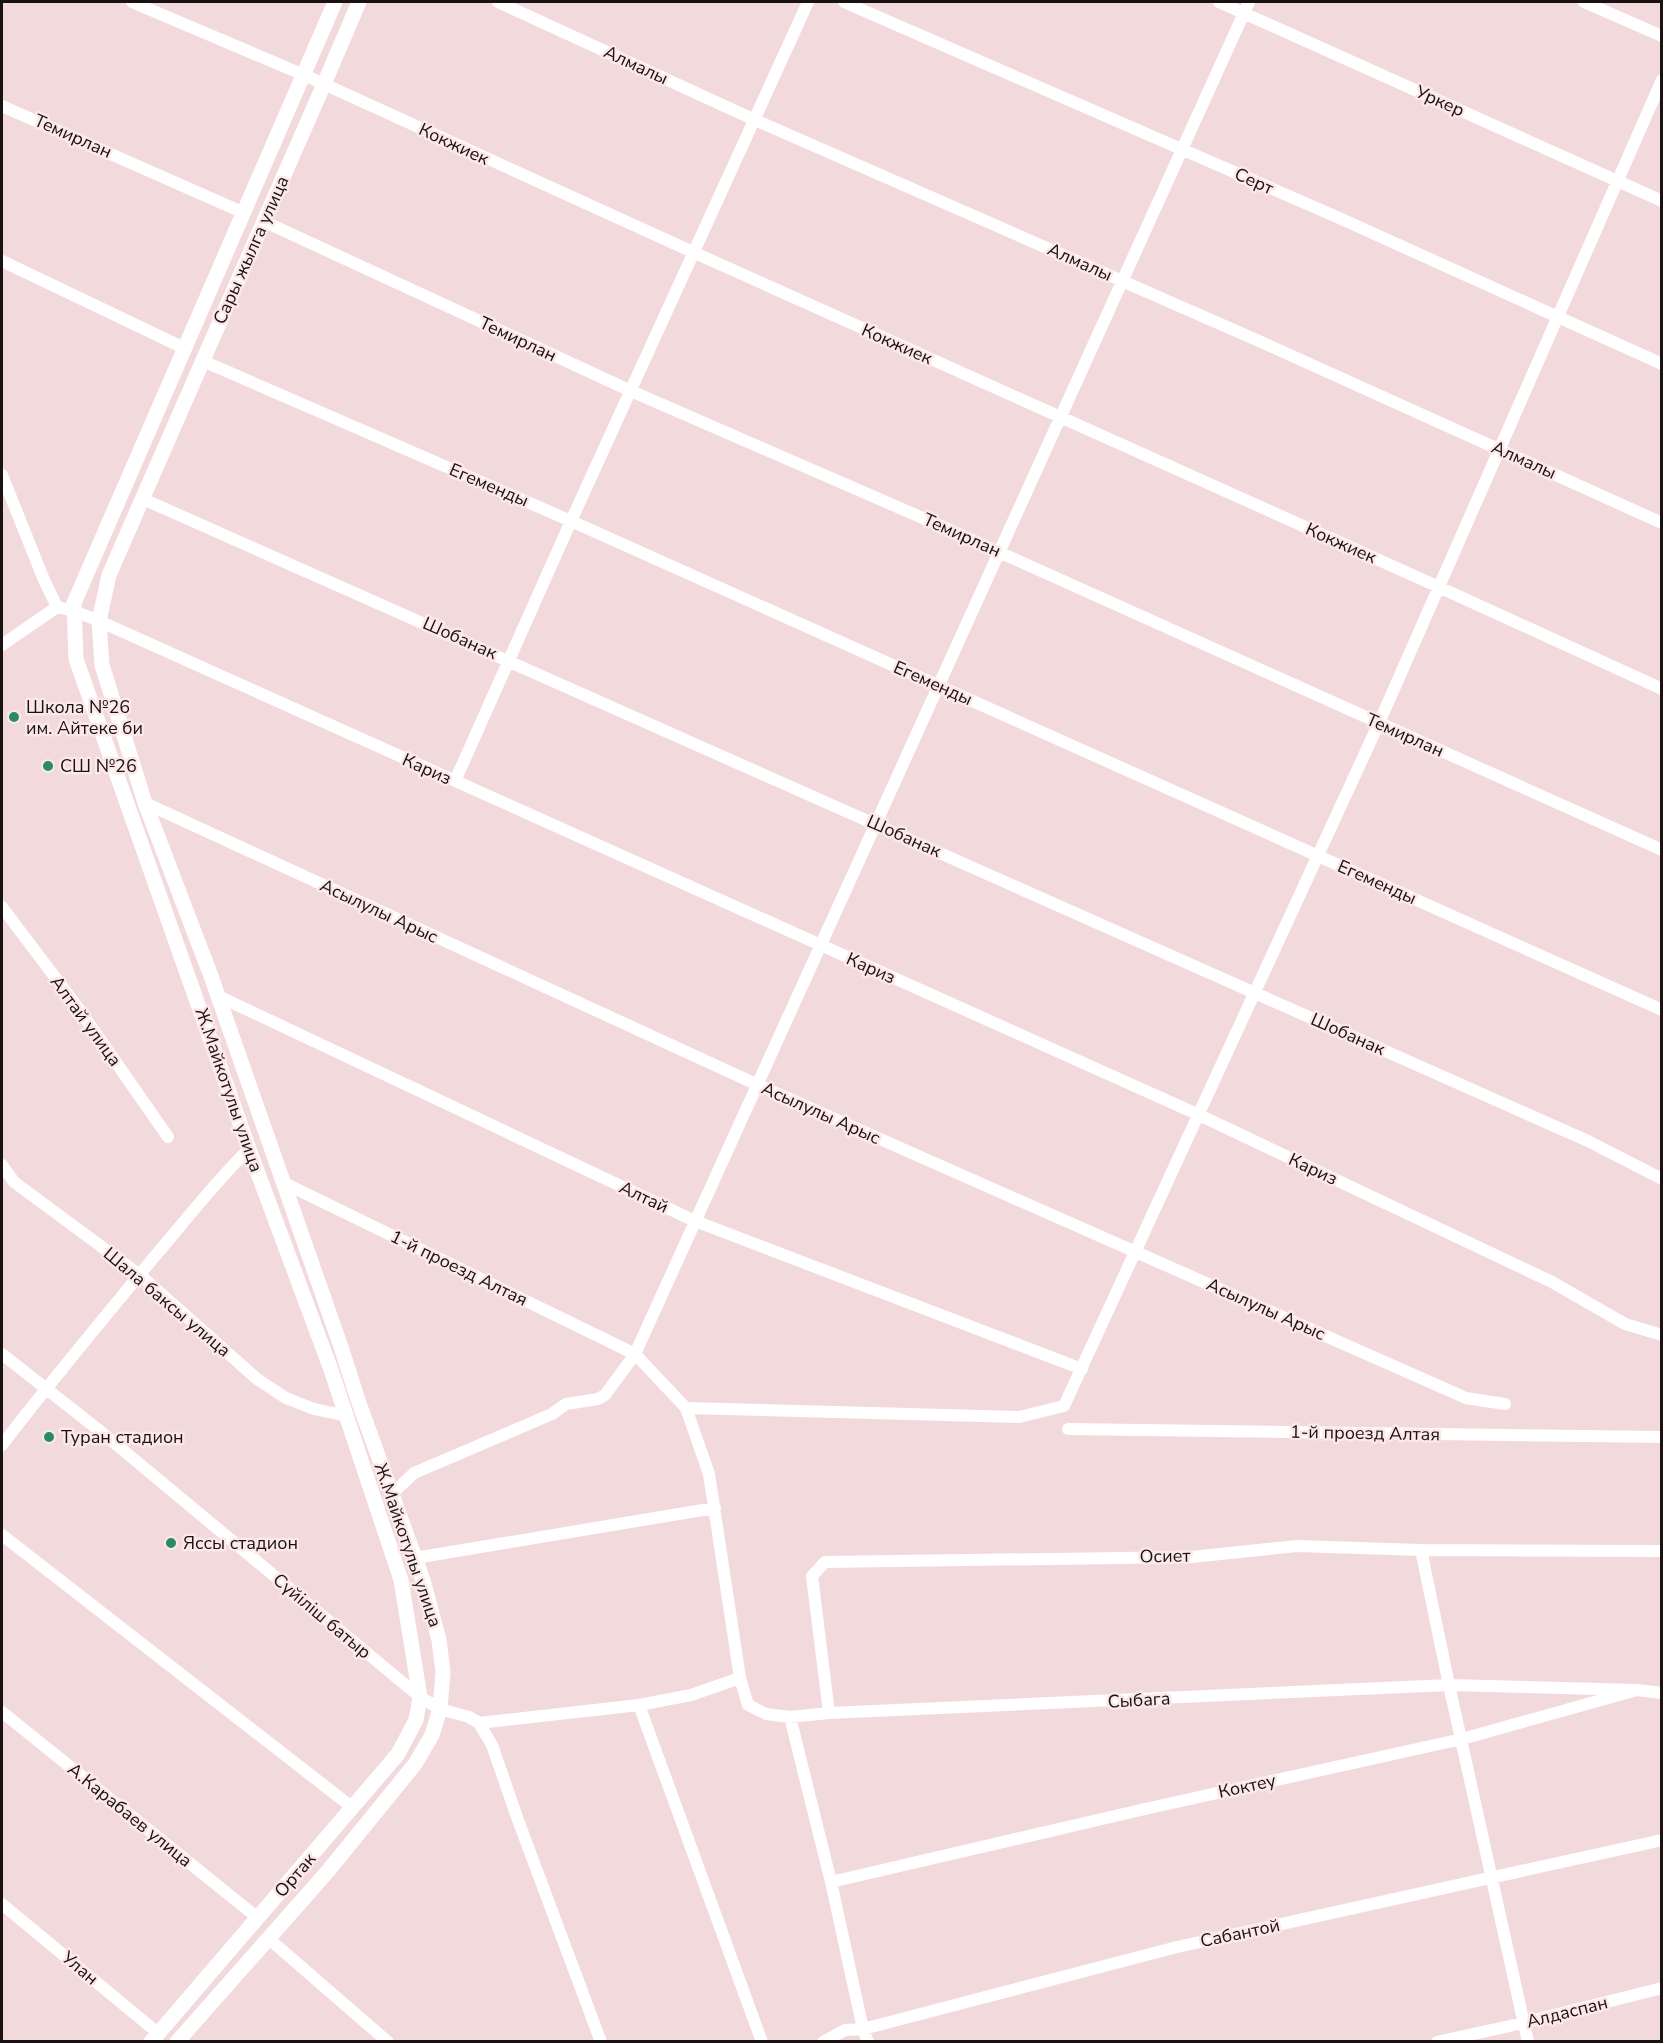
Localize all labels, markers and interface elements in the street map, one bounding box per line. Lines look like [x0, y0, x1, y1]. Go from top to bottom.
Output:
street label: Алмалы [600, 40, 672, 90]
street label: Уркер [1411, 79, 1468, 122]
street label: Темирлан [30, 108, 116, 164]
street label: Кокжиек [415, 117, 494, 171]
street label: Серт [1231, 162, 1277, 200]
street label: Сары жылга улица [207, 172, 295, 328]
street label: Алмалы [1044, 237, 1116, 287]
street label: Темирлан [475, 311, 561, 367]
street label: Кокжиек [858, 318, 937, 370]
street label: Алмалы [1488, 435, 1560, 485]
street label: Егеменды [446, 458, 532, 512]
street label: Темирлан [919, 507, 1005, 563]
street label: Кокжиек [1302, 517, 1381, 569]
street label: Шобанак [419, 611, 501, 665]
street label: Егеменды [890, 655, 976, 711]
place label: Школа №26 им. Айтеке би [26, 695, 143, 740]
street label: Темирлан [1362, 707, 1448, 763]
marker: Школа №26 им. Айтеке би [7, 710, 21, 724]
street label: Кариз [399, 748, 455, 790]
place label: СШ №26 [60, 754, 137, 778]
marker: СШ №26 [41, 759, 55, 773]
street label: Шобанак [863, 809, 945, 863]
street label: Егеменды [1334, 854, 1420, 910]
street label: Асылулы Арыс [316, 873, 442, 949]
street label: Кариз [843, 947, 899, 989]
street label: Алтай улица [45, 971, 127, 1071]
street label: Ж.Майкотулы улица [190, 1005, 268, 1175]
street label: Шобанак [1307, 1007, 1389, 1061]
street label: Асылулы Арыс [758, 1076, 885, 1150]
street label: Кариз [1285, 1147, 1341, 1191]
street label: Алтай [616, 1175, 672, 1219]
street label: 1-й проезд Алтая [386, 1224, 532, 1312]
street label: Шала баксы улица [98, 1242, 236, 1362]
street label: Асылулы Арыс [1203, 1272, 1330, 1346]
street label: 1-й проезд Алтая [1290, 1420, 1440, 1446]
place label: Туран стадион [61, 1425, 184, 1449]
marker: Туран стадион [42, 1430, 56, 1444]
street label: Ж.Майкотулы улица [369, 1460, 447, 1630]
place label: Яссы стадион [183, 1531, 298, 1555]
marker: Яссы стадион [164, 1536, 178, 1550]
street label: Осиет [1139, 1544, 1191, 1568]
street label: Сүйіліш батыр [268, 1568, 376, 1664]
street label: Сыбага [1107, 1686, 1171, 1714]
street label: А.Карабаев улица [63, 1757, 197, 1873]
street label: Коктеу [1216, 1768, 1278, 1804]
street label: Ортак [269, 1847, 321, 1902]
street label: Сабантой [1198, 1913, 1282, 1953]
street label: Улан [56, 1945, 103, 1990]
street label: Алдаспан [1524, 1990, 1610, 2034]

